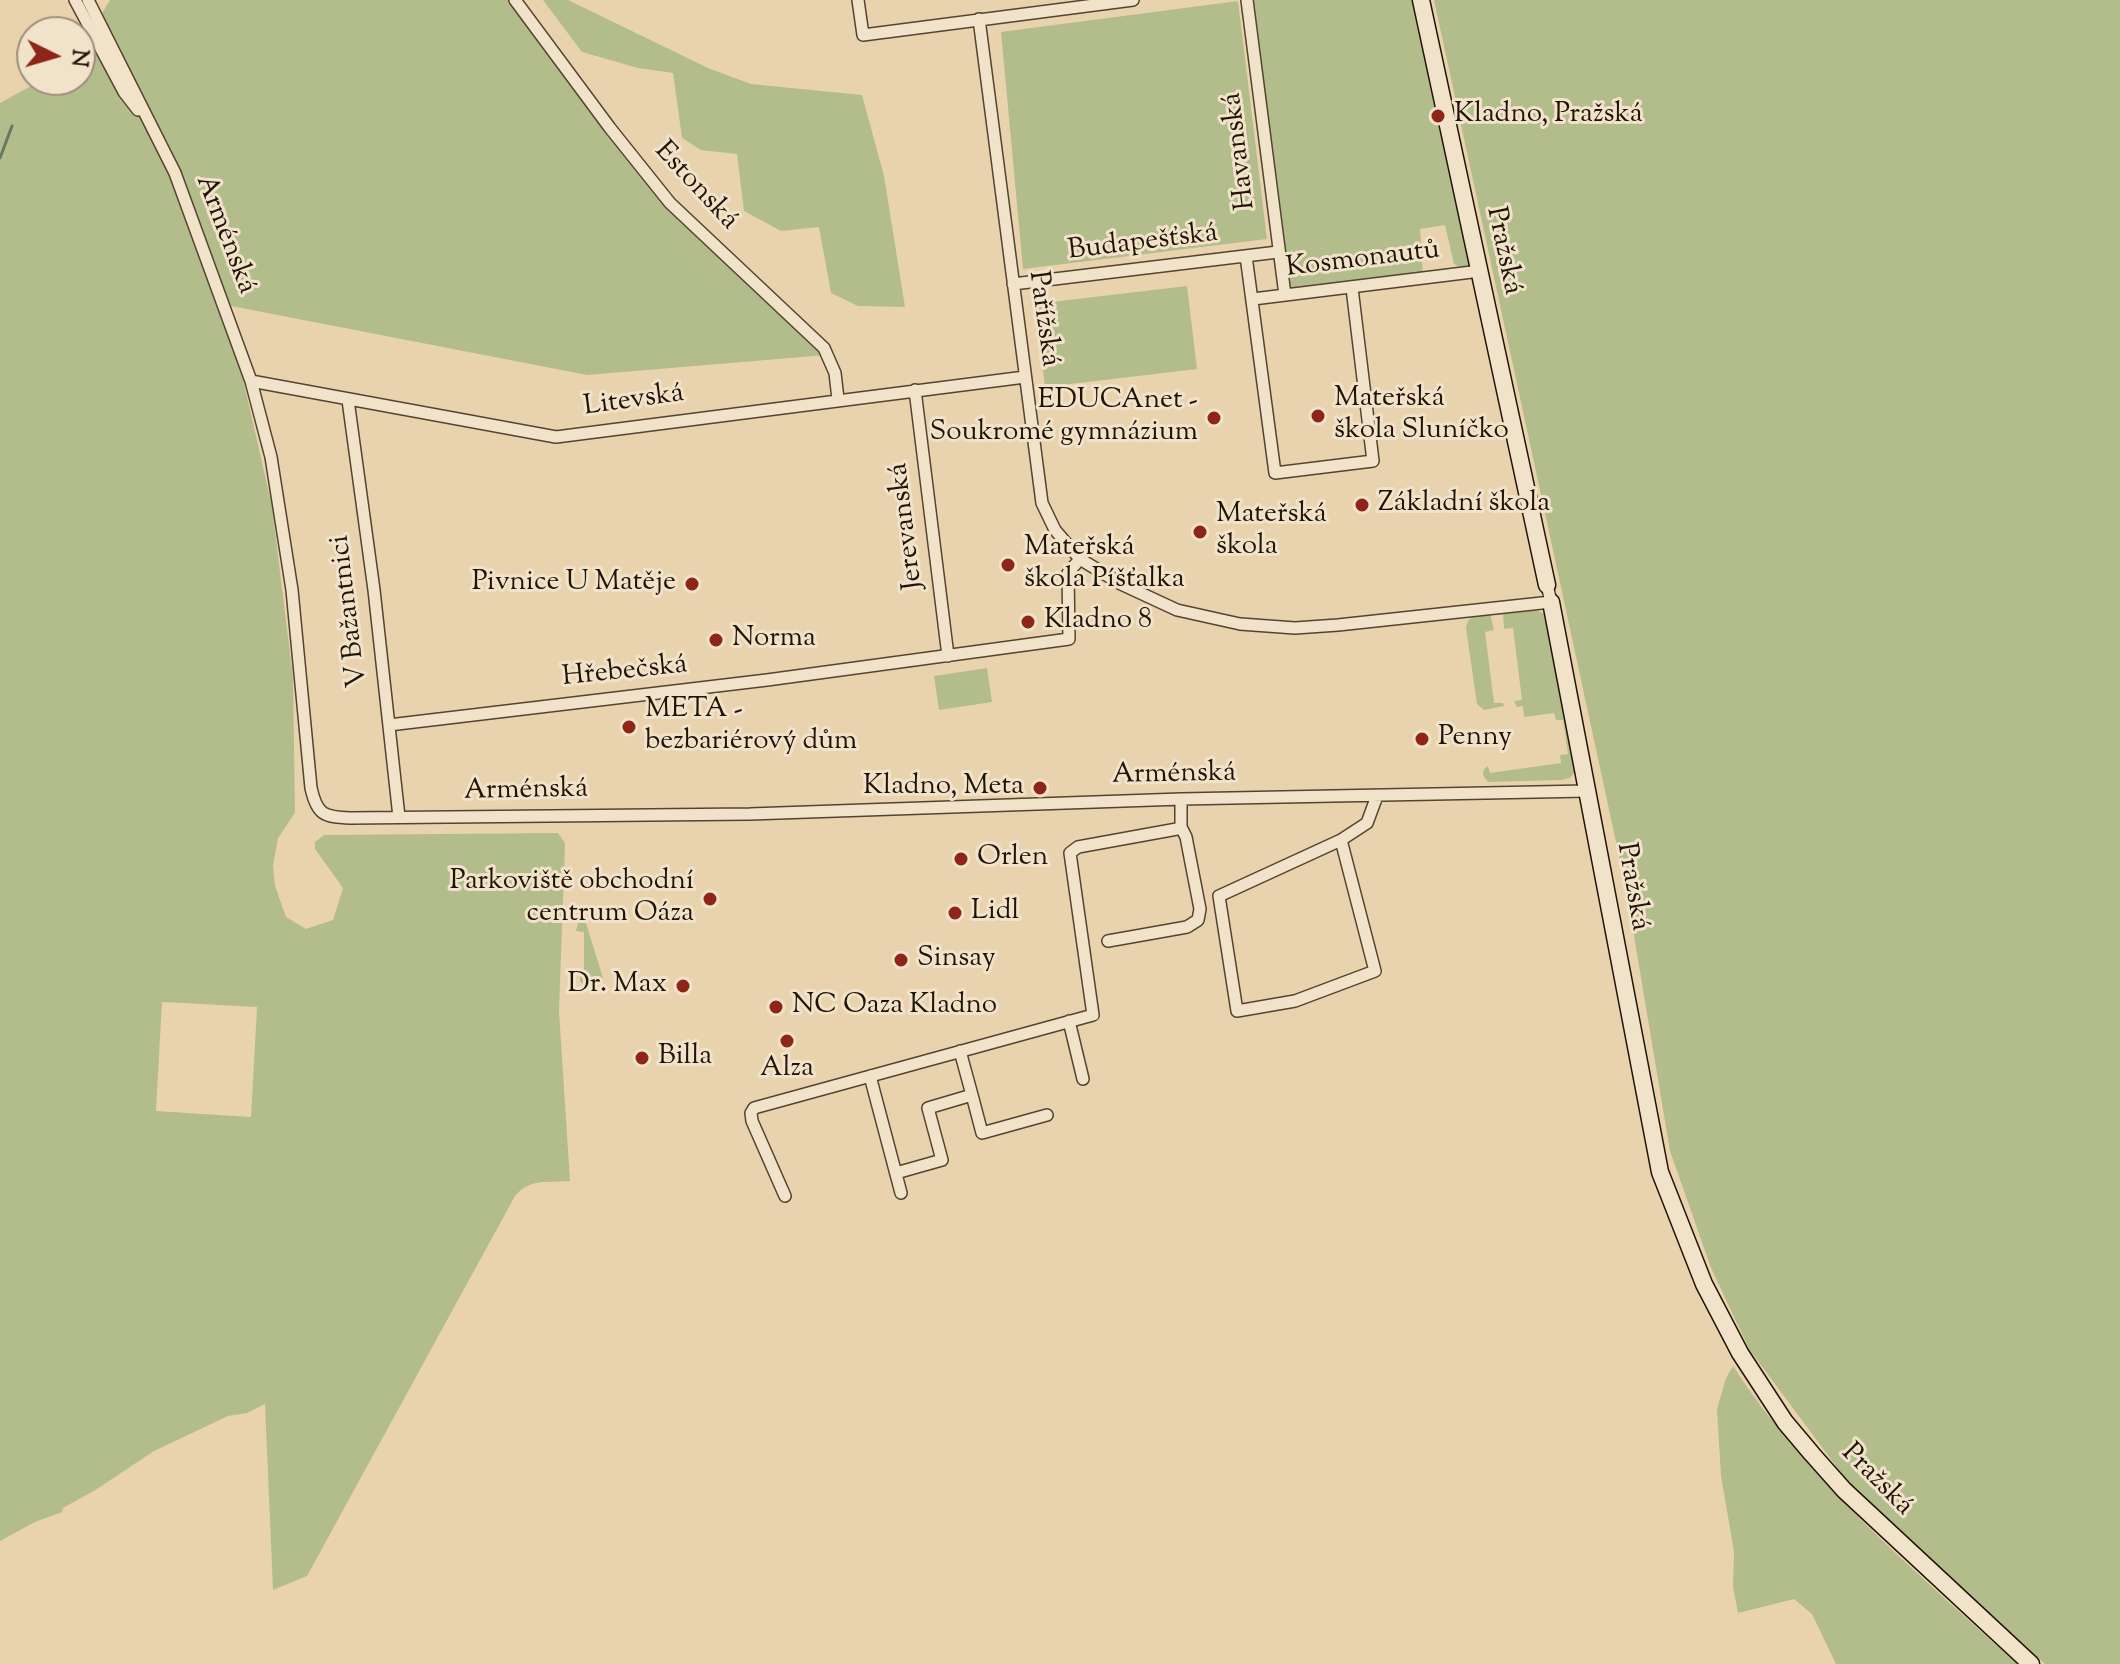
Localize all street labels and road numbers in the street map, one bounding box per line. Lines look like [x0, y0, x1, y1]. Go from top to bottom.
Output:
street label: Havanská [1217, 90, 1265, 212]
street label: Estonská [646, 136, 744, 238]
street label: Arménská [186, 171, 262, 299]
street label: Pražská [1476, 204, 1528, 298]
street label: Budapešťská [1066, 218, 1220, 270]
street label: Kosmonautů [1284, 235, 1442, 287]
street label: Pařížská [1019, 269, 1065, 369]
street label: Litevská [582, 378, 686, 426]
street label: Jerevanská [884, 461, 932, 591]
street label: V Bažantnici [325, 533, 377, 689]
street label: Hřebečská [561, 650, 689, 696]
street label: Arménská [1112, 758, 1236, 794]
street label: Arménská [464, 774, 588, 810]
street label: Pražská [1607, 840, 1655, 934]
street label: Pražská [1833, 1438, 1919, 1524]

